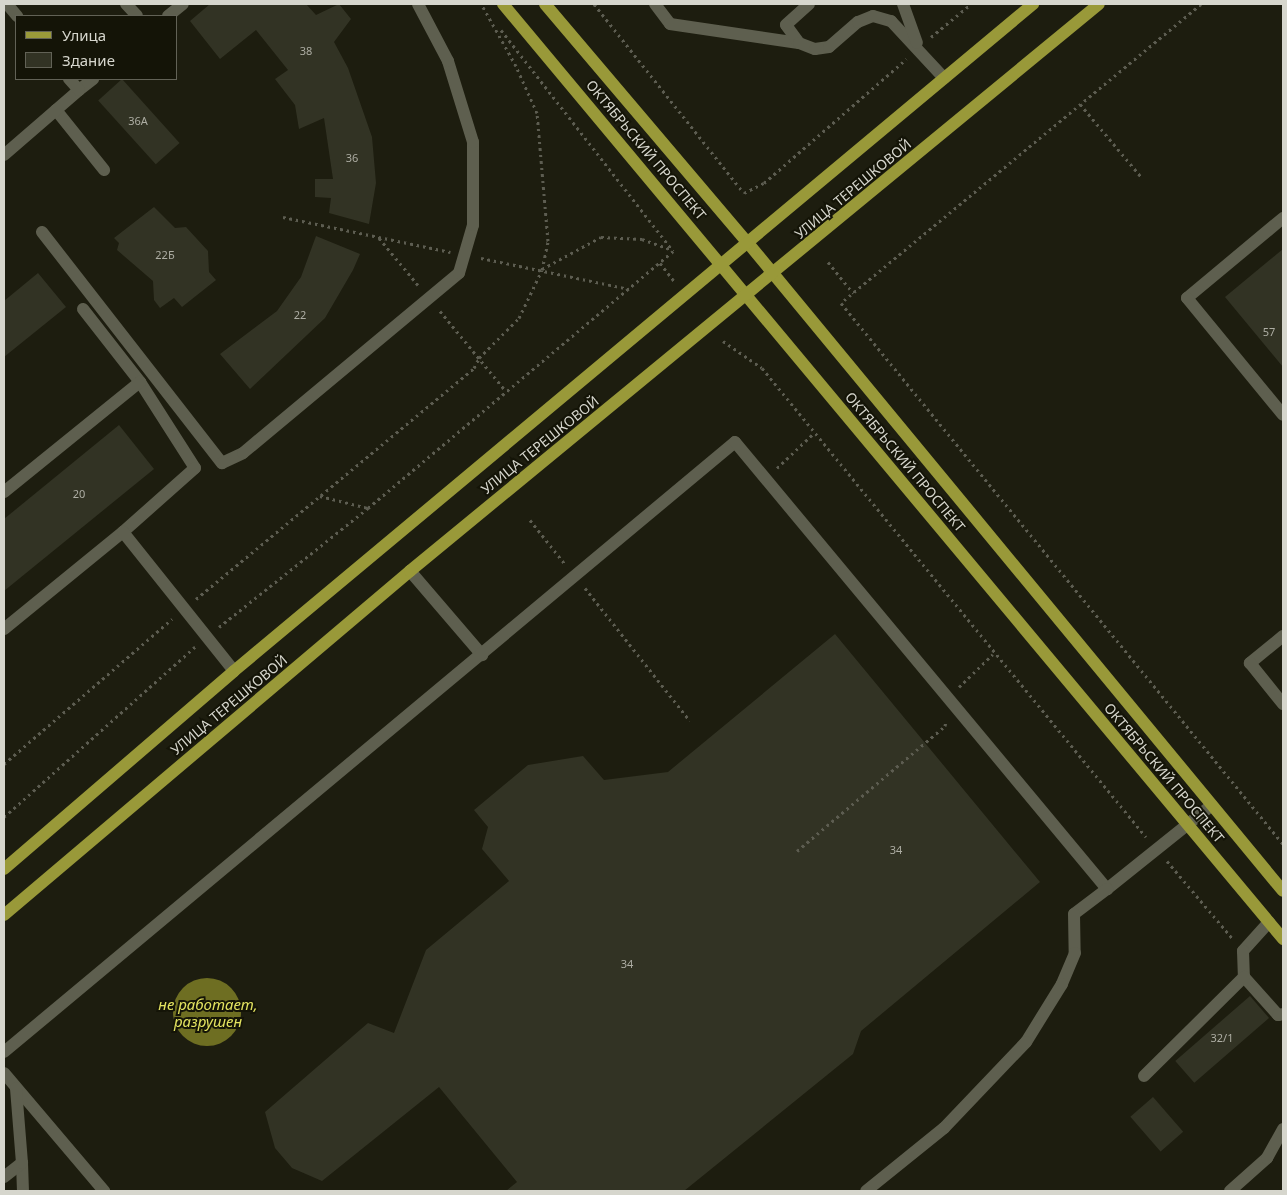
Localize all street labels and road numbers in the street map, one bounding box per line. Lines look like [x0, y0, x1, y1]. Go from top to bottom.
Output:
street label: ОКТЯБРЬСКИЙ ПРОСПЕКТ [583, 77, 709, 223]
street label: УЛИЦА ТЕРЕШКОВОЙ [792, 136, 914, 242]
street label: ОКТЯБРЬСКИЙ ПРОСПЕКТ [842, 389, 968, 535]
street label: УЛИЦА ТЕРЕШКОВОЙ [478, 392, 602, 498]
street label: УЛИЦА ТЕРЕШКОВОЙ [168, 652, 290, 758]
street label: ОКТЯБРЬСКИЙ ПРОСПЕКТ [1101, 700, 1227, 846]

